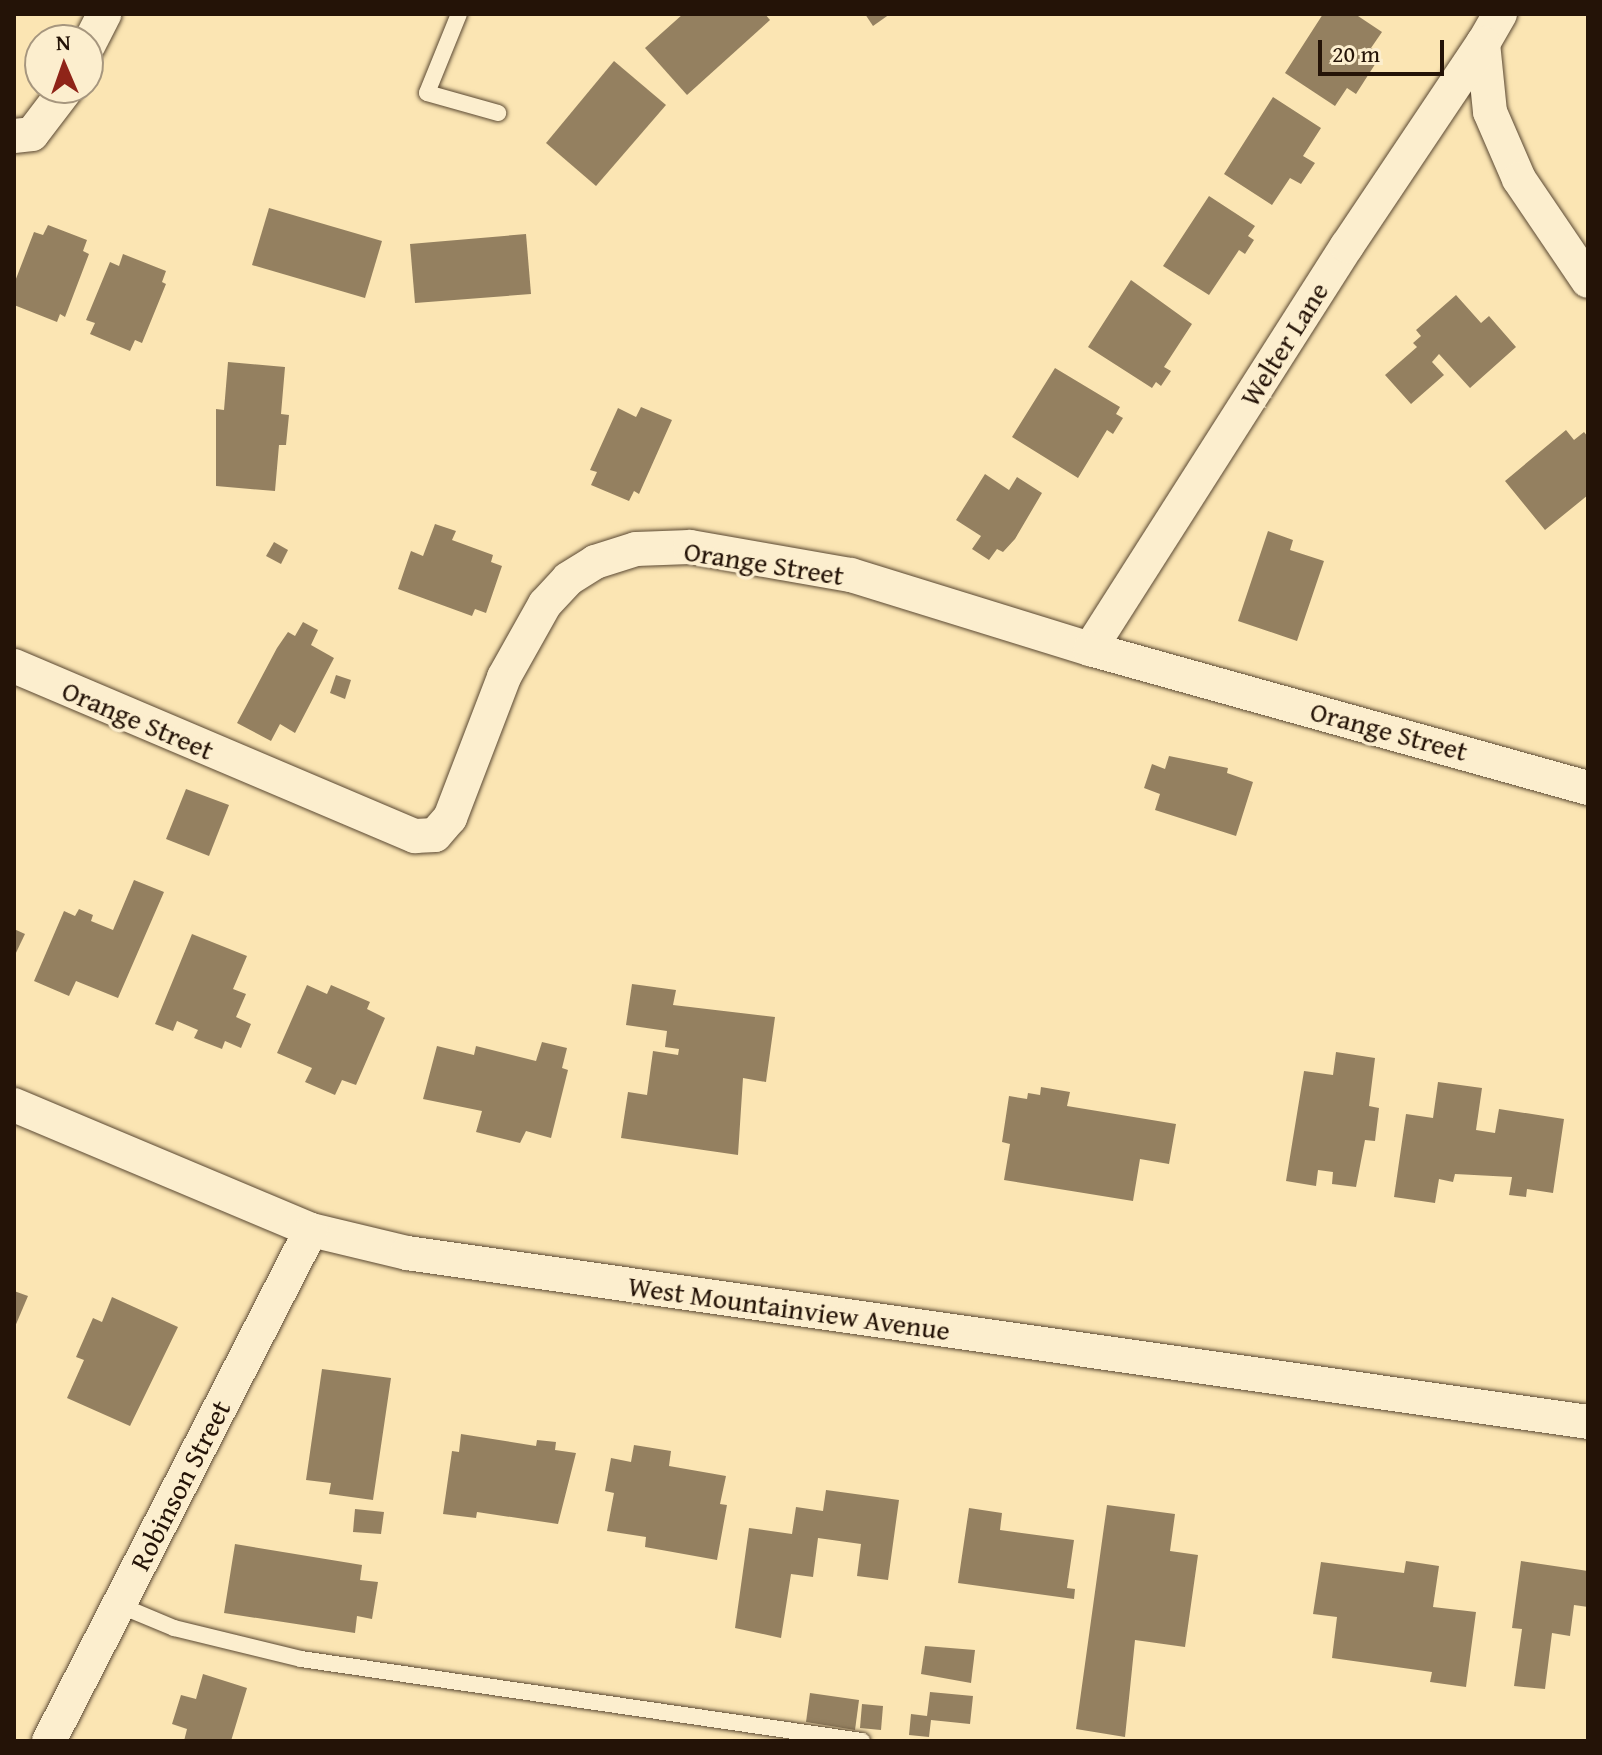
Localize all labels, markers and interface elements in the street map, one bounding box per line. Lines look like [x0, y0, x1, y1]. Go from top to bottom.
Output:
north arrow [24, 24, 104, 104]
scale bar [1322, 24, 1448, 74]
text: N [55, 26, 71, 58]
text: 20 m [1332, 36, 1380, 71]
street label: Welter Lane [1233, 276, 1335, 412]
street label: Orange Street [682, 534, 846, 592]
street label: Orange Street [57, 673, 219, 767]
street label: Orange Street [1307, 694, 1471, 768]
street label: West Mountainview Avenue [626, 1269, 952, 1347]
street label: Robinson Street [123, 1394, 237, 1576]

